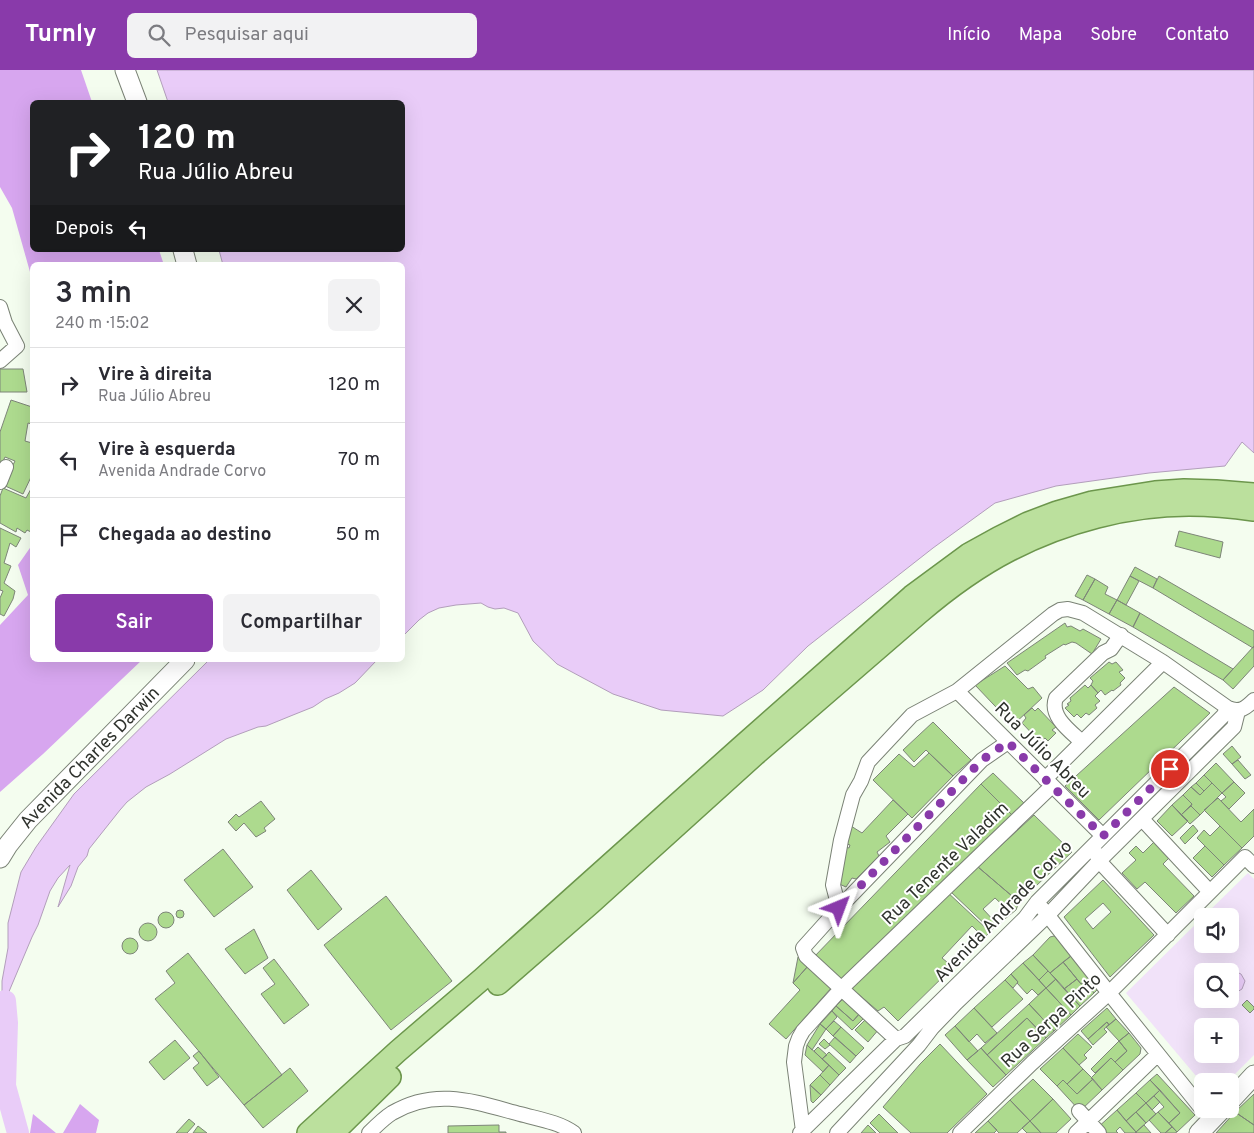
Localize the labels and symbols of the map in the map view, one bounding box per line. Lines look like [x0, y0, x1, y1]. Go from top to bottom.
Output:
street label: Avenida Charles Darwin [15, 682, 165, 834]
street label: Rua Júlio Abreu [989, 698, 1095, 804]
pin [1149, 748, 1191, 790]
street label: Rua Tenente Valadim [878, 797, 1014, 931]
street label: Avenida Andrade Corvo [930, 836, 1078, 988]
position arrow [812, 881, 864, 933]
street label: Rua Serpa Pinto [997, 969, 1107, 1074]

